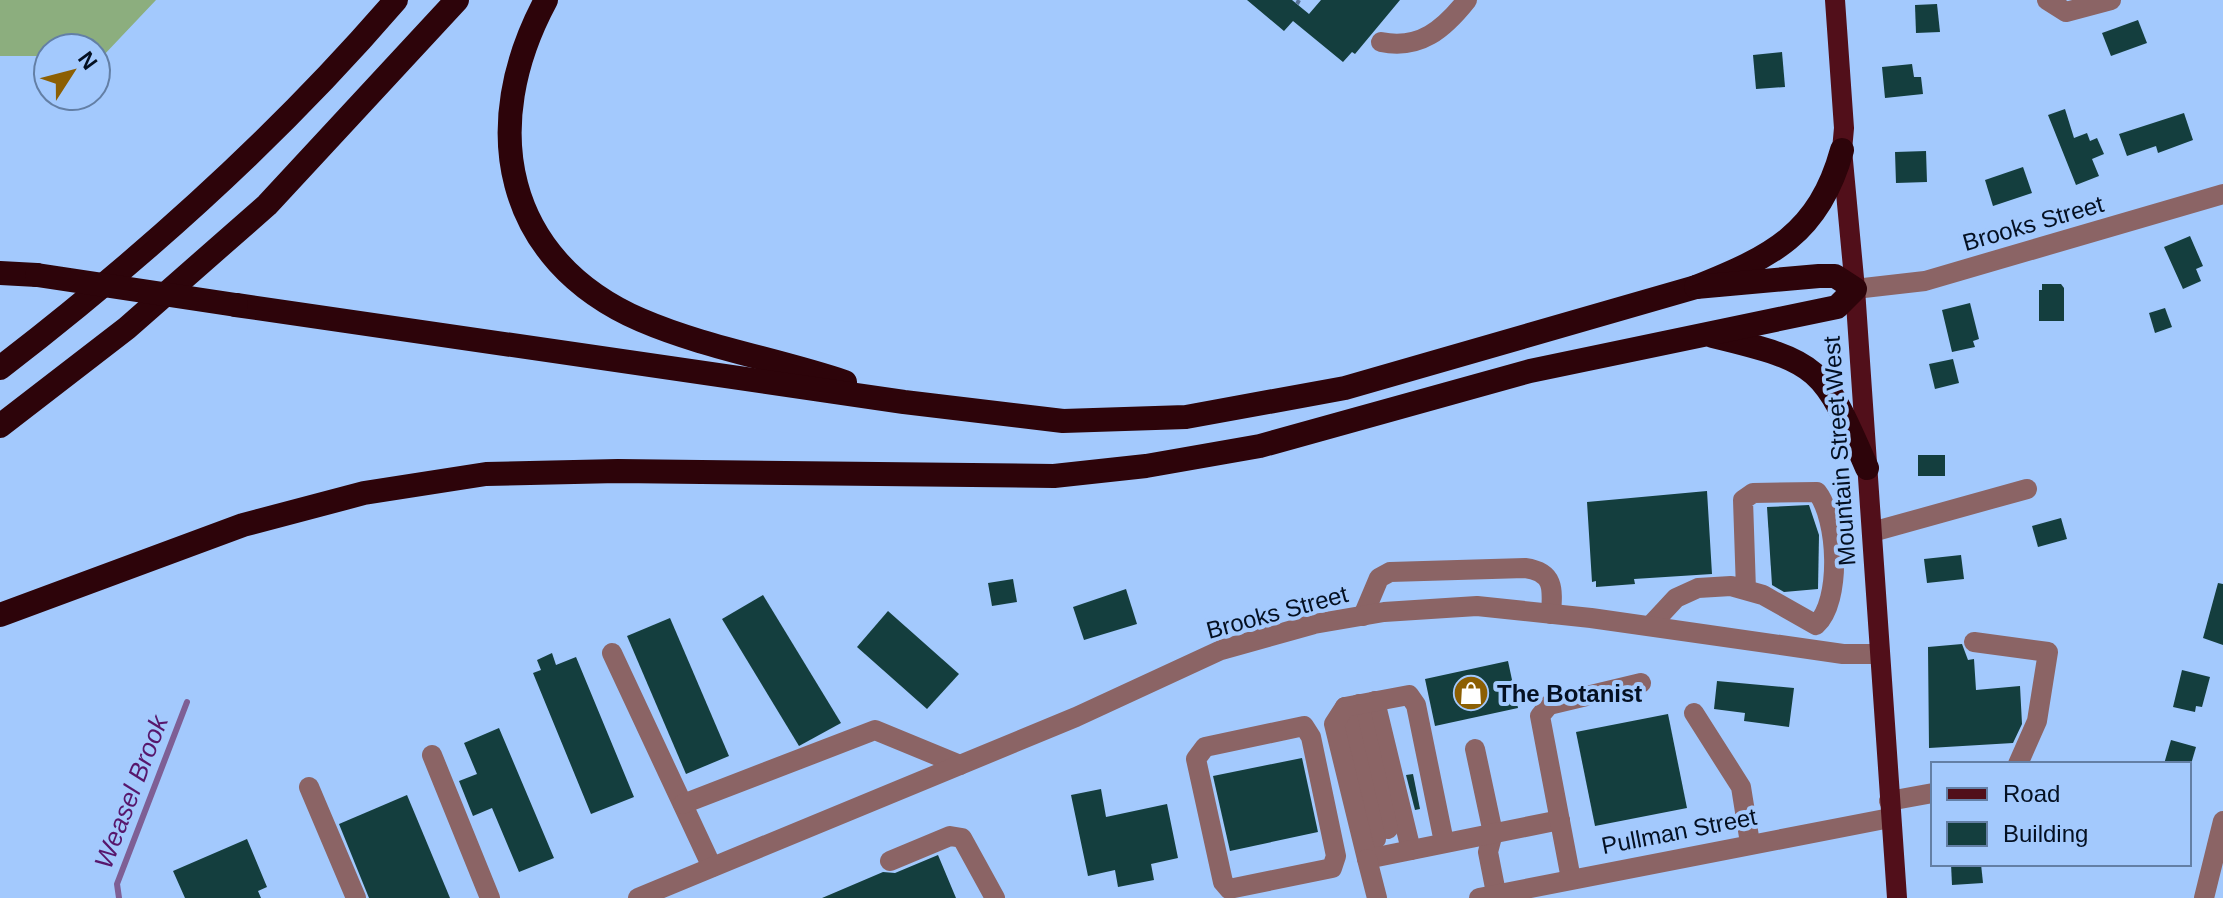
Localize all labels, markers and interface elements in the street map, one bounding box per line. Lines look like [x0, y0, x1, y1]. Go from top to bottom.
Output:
north arrow [32, 32, 112, 112]
text: N [73, 47, 103, 74]
street label: Brooks Street [1959, 190, 2107, 256]
street label: Mountain Street West [1817, 335, 1861, 567]
street label: Brooks Street [1203, 580, 1351, 644]
shop icon: The Botanist [1452, 674, 1490, 712]
place label: The Botanist [1497, 680, 1642, 707]
water label: Weasel Brook [88, 709, 175, 873]
legend [1931, 762, 2191, 866]
text: Road [2003, 780, 2060, 807]
street label: Pullman Street [1599, 803, 1759, 859]
text: Building [2003, 820, 2088, 847]

